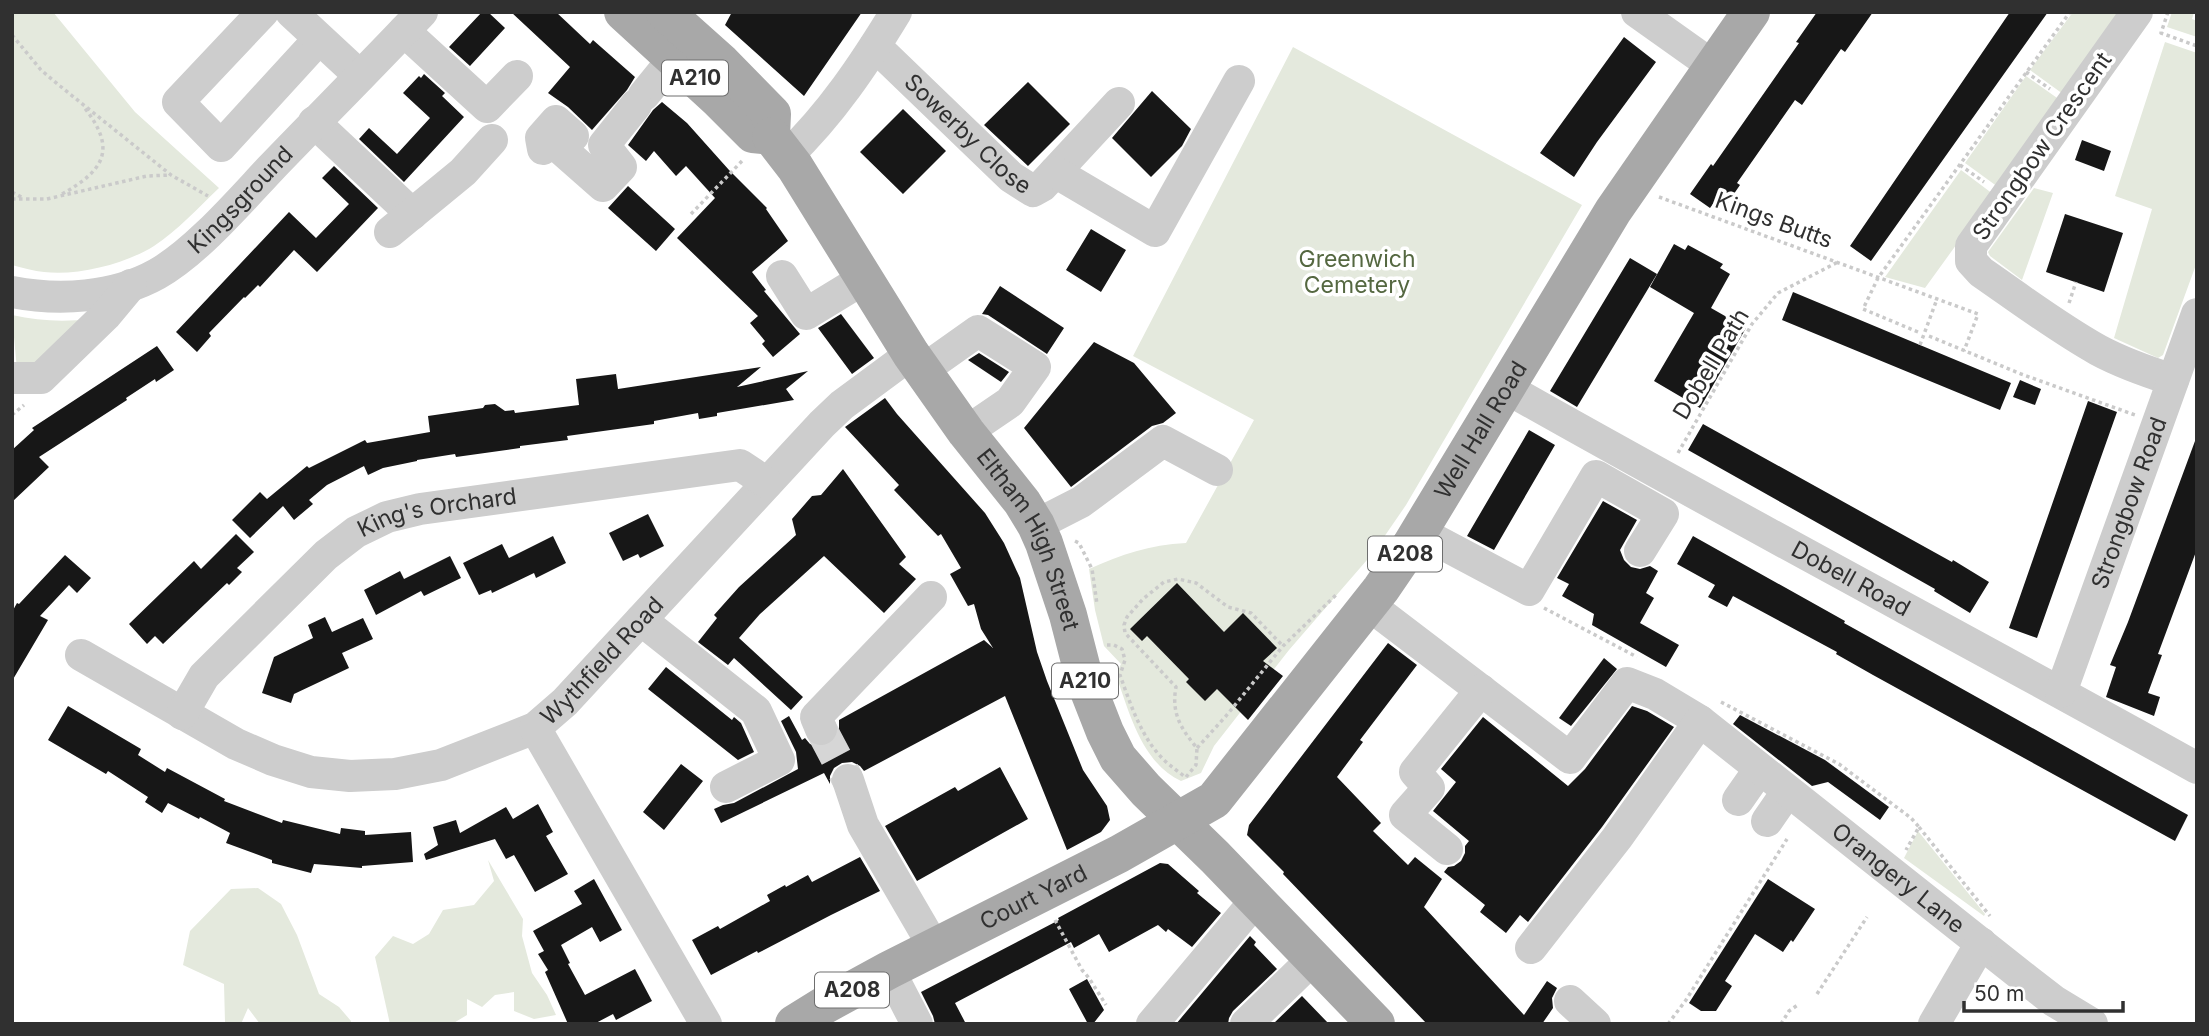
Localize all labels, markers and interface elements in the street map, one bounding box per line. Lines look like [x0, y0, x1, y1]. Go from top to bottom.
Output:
street label: Strongbow Crescent [1967, 46, 2118, 245]
road number: A210 [662, 60, 728, 96]
street label: Sowerby Close [898, 68, 1036, 200]
street label: Kingsground [182, 140, 299, 259]
street label: Kings Butts [1712, 186, 1836, 254]
park label: Greenwich Cemetery [1299, 245, 1415, 299]
street label: Dobell Path [1667, 304, 1755, 424]
street label: Well Hall Road [1428, 356, 1533, 504]
street label: Strongbow Road [2085, 413, 2173, 592]
street label: Eltham High Street [971, 443, 1085, 634]
street label: King's Orchard [353, 482, 518, 543]
street label: Dobell Road [1787, 535, 1915, 622]
road number: A208 [1368, 536, 1442, 572]
street label: Wythfield Road [535, 591, 669, 731]
road number: A210 [1052, 664, 1118, 698]
street label: Orangery Lane [1826, 817, 1970, 939]
street label: Court Yard [975, 858, 1092, 936]
scale bar [1964, 970, 2123, 1014]
road number: A208 [815, 972, 889, 1007]
text: 50 m [1974, 981, 2024, 1006]

